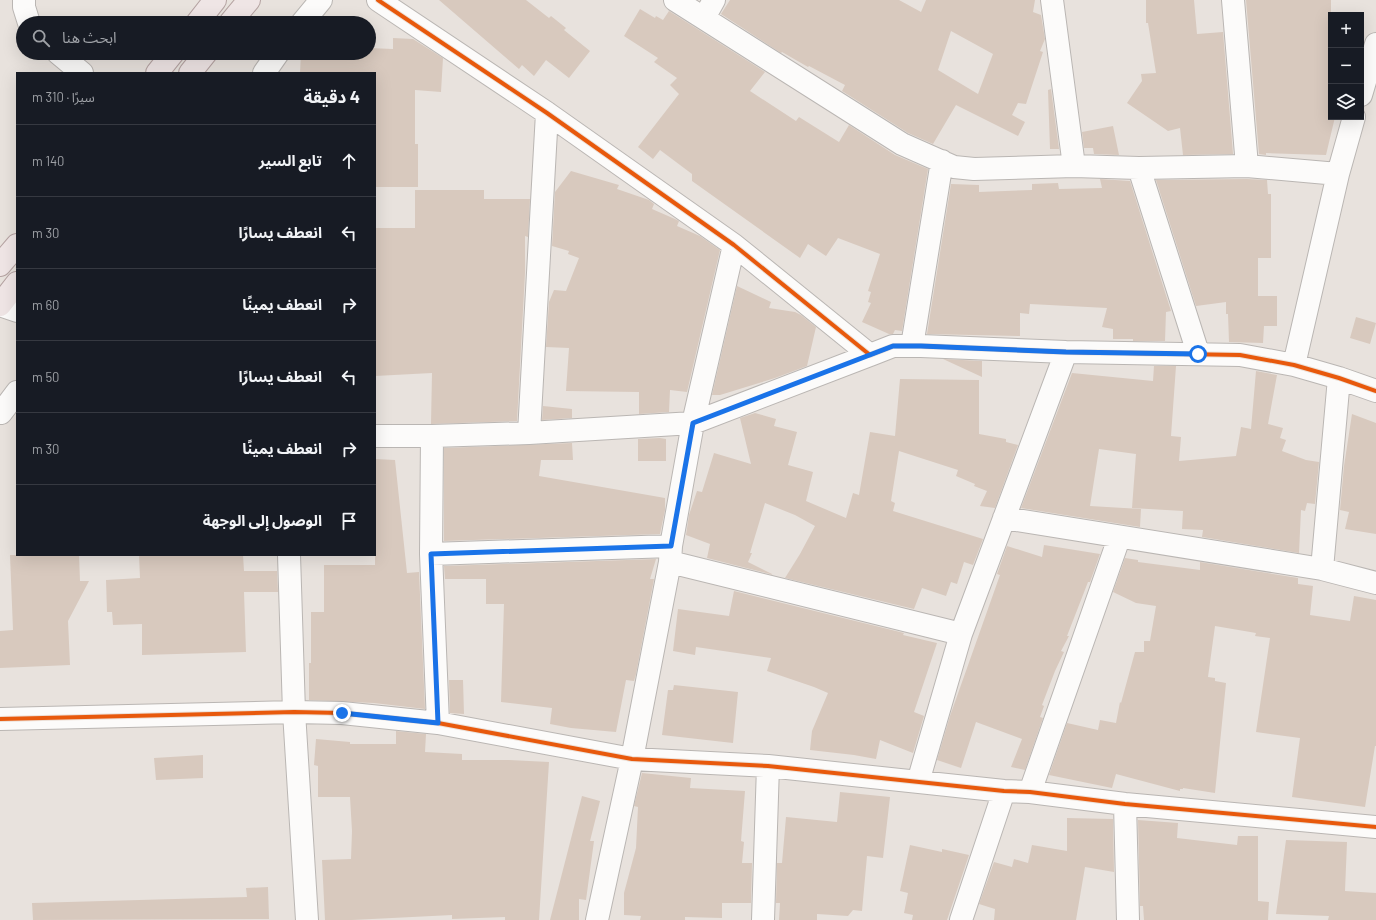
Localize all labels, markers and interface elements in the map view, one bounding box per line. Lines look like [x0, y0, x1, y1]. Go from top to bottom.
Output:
map controls [1328, 12, 1364, 120]
button: + [1328, 12, 1364, 48]
search box [16, 16, 376, 60]
icon: search [30, 27, 52, 49]
text: ابحث هنا [62, 28, 117, 46]
button: − [1328, 48, 1364, 84]
button: layers [1328, 84, 1364, 120]
text: 4 دقيقة [304, 86, 360, 106]
text: سيرًا · 310 m [32, 89, 95, 105]
icon: ahead [338, 150, 360, 172]
text: تابع السير [259, 151, 322, 169]
text: 140 m [32, 153, 64, 169]
icon: left [338, 222, 360, 244]
text: انعطف يسارًا [238, 223, 322, 241]
text: 30 m [32, 225, 59, 241]
icon: right [338, 294, 360, 316]
text: انعطف يمينًا [242, 295, 322, 313]
text: 60 m [32, 297, 59, 313]
route start [1189, 345, 1207, 363]
icon: left [338, 366, 360, 388]
text: انعطف يسارًا [238, 367, 322, 385]
text: 50 m [32, 369, 59, 385]
icon: right [338, 438, 360, 460]
text: انعطف يمينًا [242, 439, 322, 457]
text: 30 m [32, 441, 59, 457]
icon: arrive [338, 510, 360, 532]
text: الوصول إلى الوجهة [203, 511, 322, 529]
route end [333, 704, 351, 722]

